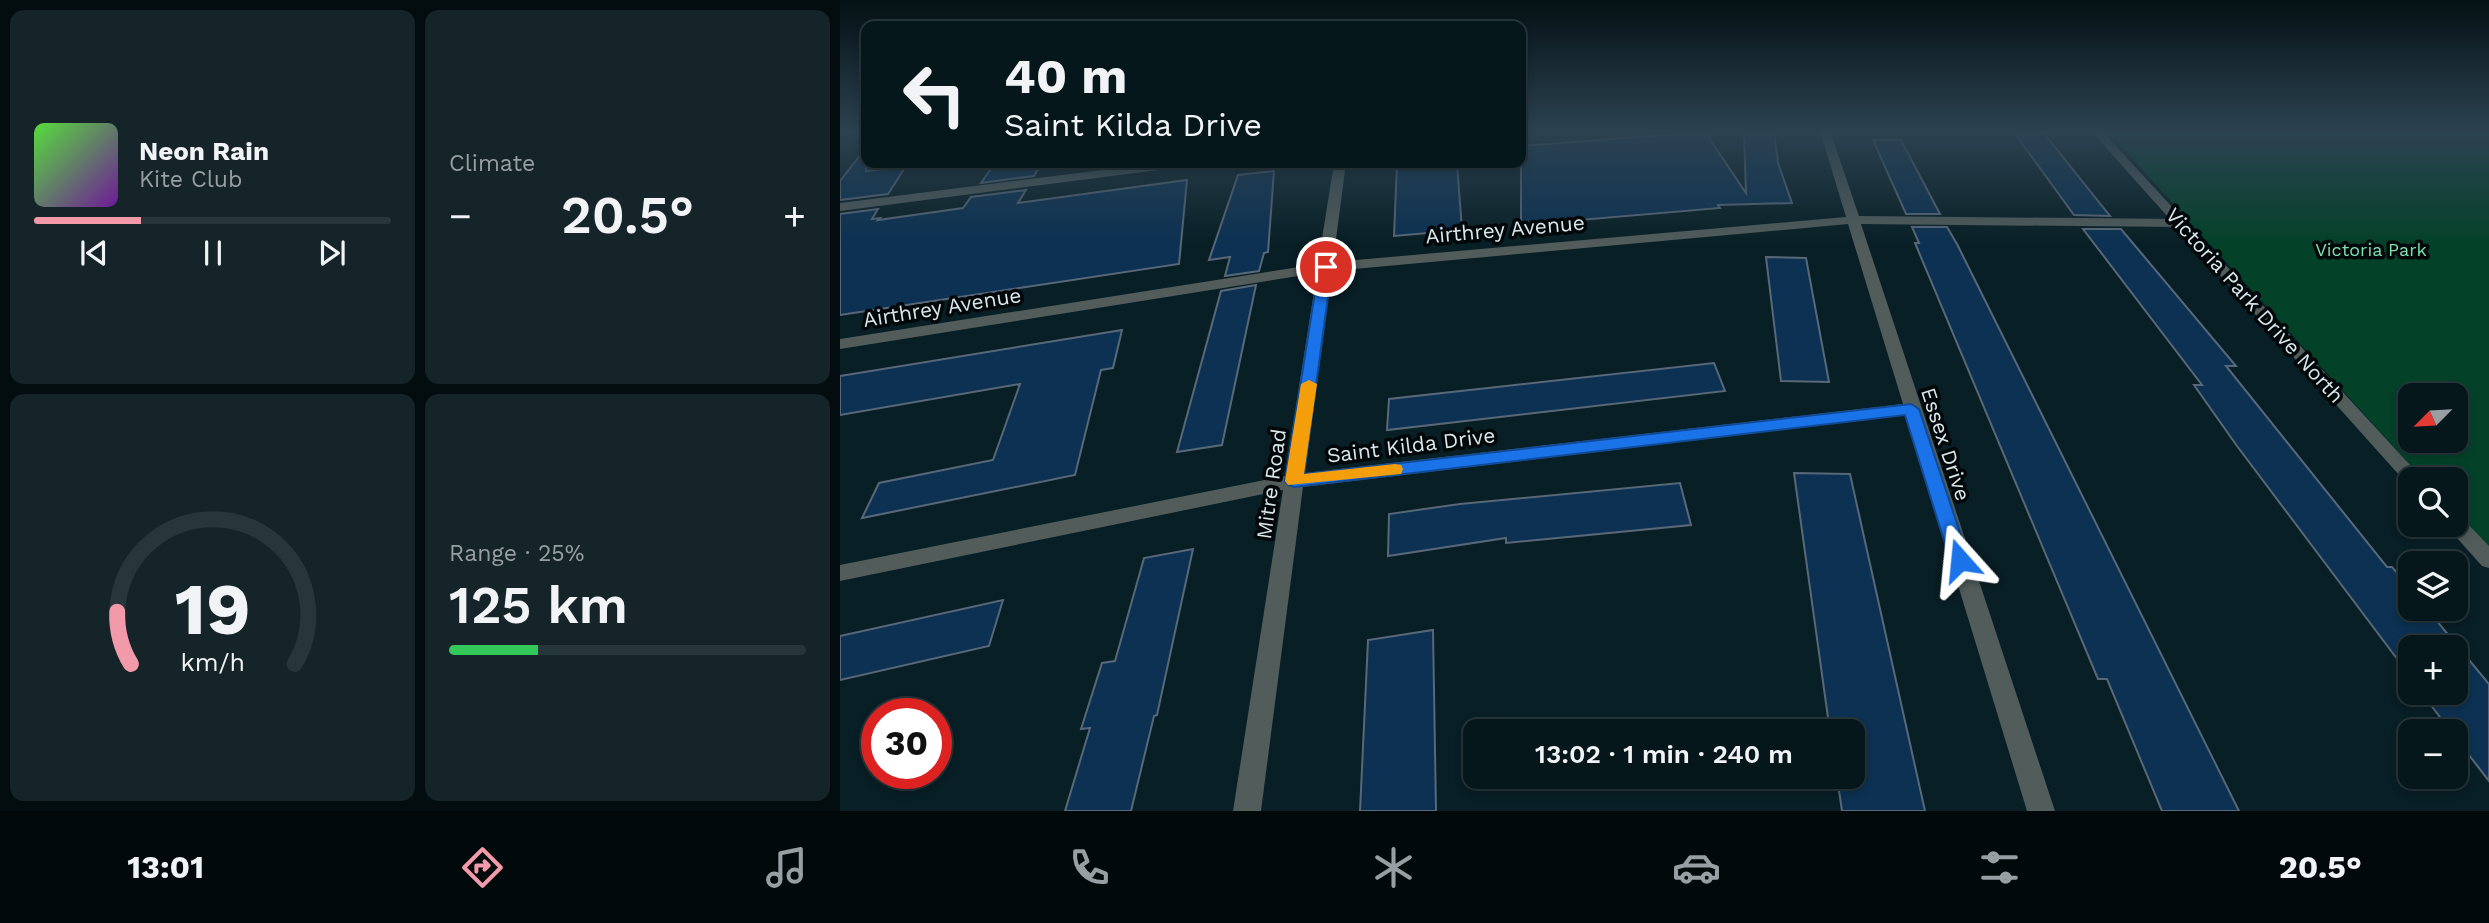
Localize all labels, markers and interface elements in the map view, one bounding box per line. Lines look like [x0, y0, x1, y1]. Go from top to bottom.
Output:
text: 40 m [1004, 47, 1127, 105]
icon: left [889, 49, 980, 140]
text: Saint Kilda Drive [1004, 106, 1262, 144]
text: Neon Rain [139, 136, 269, 166]
text: Climate [449, 150, 535, 177]
text: Kite Club [139, 166, 242, 193]
text: 20.5° [561, 185, 694, 246]
text: − [449, 194, 472, 238]
text: + [783, 194, 806, 238]
street label: Victoria Park Drive North [2161, 202, 2349, 408]
street label: Airthrey Avenue [1424, 210, 1586, 248]
icon: previous [75, 234, 113, 272]
icon: pause [194, 234, 232, 272]
icon: next [313, 234, 351, 272]
pin [1296, 237, 1356, 297]
park label: Victoria Park [2315, 239, 2427, 260]
icon: arrive [1307, 248, 1345, 286]
street label: Airthrey Avenue [861, 282, 1023, 332]
north arrow [2398, 383, 2468, 453]
map controls [2398, 383, 2468, 789]
street label: Essex Drive [1916, 384, 1976, 504]
street label: Saint Kilda Drive [1325, 422, 1497, 468]
street label: Mitre Road [1251, 427, 1291, 541]
button: search [2398, 467, 2468, 537]
position arrow [1923, 523, 1997, 597]
text: Range · 25% [449, 540, 584, 567]
button: layers [2398, 551, 2468, 621]
text: 19 [174, 566, 251, 652]
text: 125 km [449, 575, 628, 636]
button: + [2398, 635, 2468, 705]
text: km/h [180, 647, 245, 676]
speed limit sign: 30 [861, 698, 952, 789]
button: − [2398, 719, 2468, 789]
text: 13:02 · 1 min · 240 m [1535, 739, 1793, 769]
icon: directions [458, 843, 507, 892]
icon: music [762, 843, 811, 892]
icon: phone [1065, 843, 1114, 892]
icon: climate [1369, 843, 1418, 892]
icon: car [1672, 843, 1721, 892]
icon: filters [1975, 843, 2024, 892]
text: 13:01 [127, 848, 204, 886]
text: 20.5° [2279, 848, 2362, 886]

